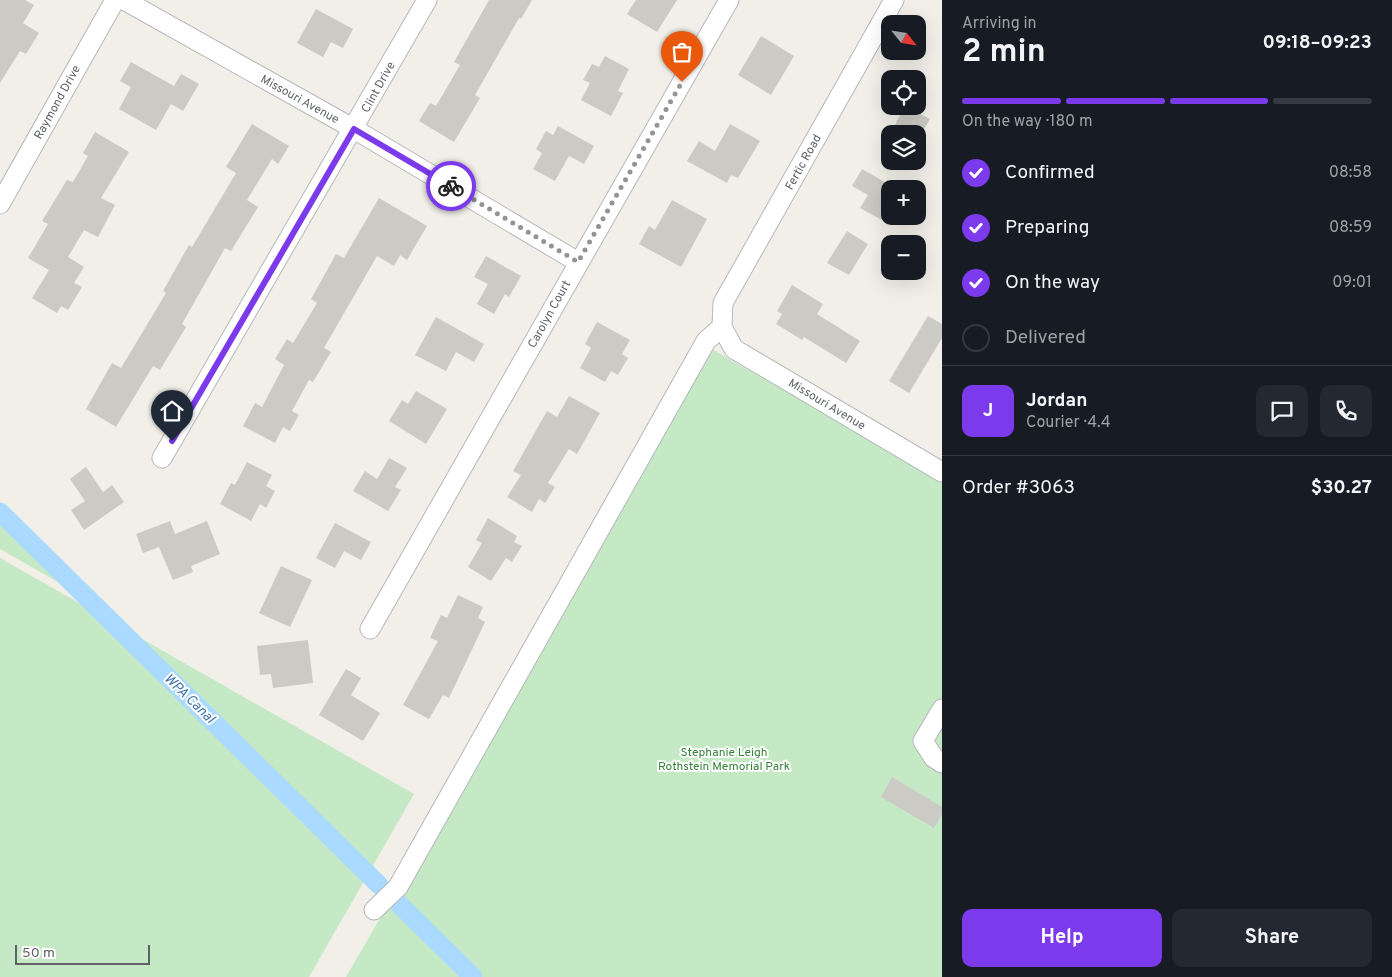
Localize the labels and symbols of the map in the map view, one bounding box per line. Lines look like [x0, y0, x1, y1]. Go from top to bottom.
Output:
north arrow [881, 15, 926, 60]
pin [661, 31, 703, 82]
street label: Clint Drive [358, 59, 400, 116]
street label: Raymond Drive [31, 63, 85, 142]
street label: Missouri Avenue [257, 72, 342, 128]
street label: Fertic Road [782, 132, 826, 193]
courier [426, 161, 476, 211]
street label: Carolyn Court [525, 278, 575, 351]
street label: Missouri Avenue [785, 375, 868, 434]
pin [151, 390, 193, 441]
water label: WPA Canal [160, 671, 219, 728]
park label: Stephanie Leigh Rothstein Memorial Park [658, 745, 790, 775]
scale bar [15, 942, 150, 965]

